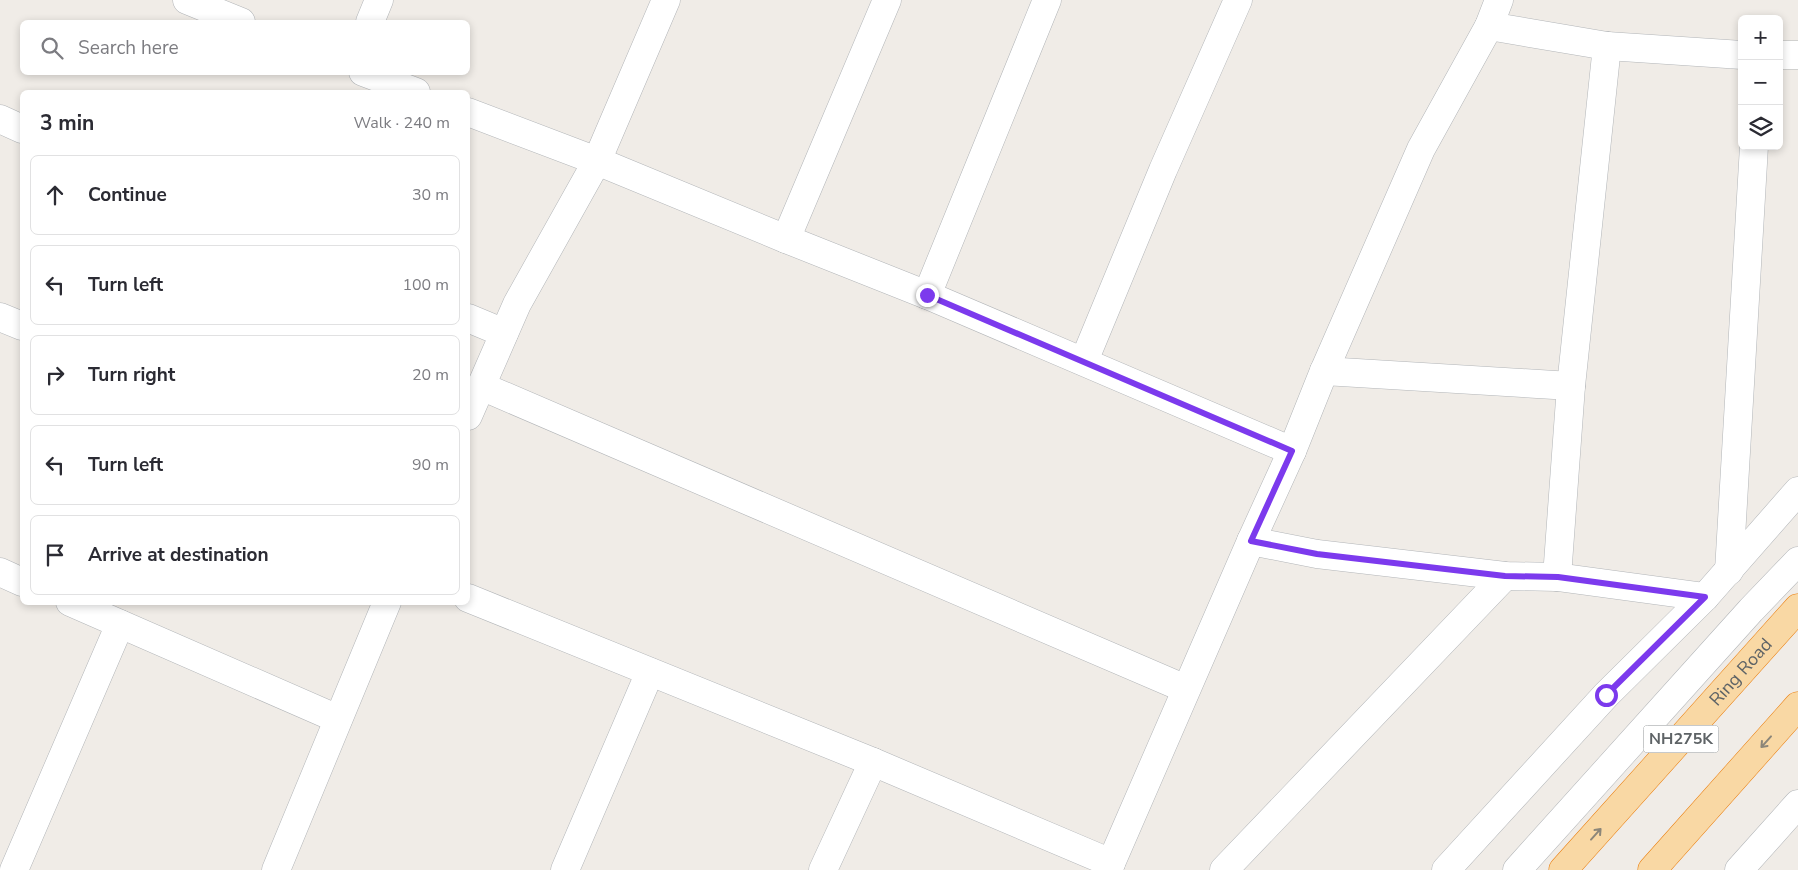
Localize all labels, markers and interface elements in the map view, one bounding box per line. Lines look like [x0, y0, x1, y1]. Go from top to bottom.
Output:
map controls [1738, 15, 1783, 150]
button: + [1738, 15, 1783, 60]
search box [20, 20, 470, 75]
icon: search [38, 34, 66, 62]
text: Search here [78, 35, 179, 61]
button: − [1738, 60, 1783, 105]
button: layers [1738, 105, 1783, 150]
text: 3 min [40, 109, 94, 137]
text: Walk · 240 m [354, 112, 450, 134]
icon: ahead [41, 181, 69, 209]
text: Continue [88, 182, 167, 208]
text: 30 m [412, 184, 449, 206]
icon: left [41, 271, 69, 299]
text: Turn left [88, 272, 163, 298]
text: 100 m [402, 274, 449, 296]
route end [916, 284, 939, 307]
icon: right [41, 361, 69, 389]
text: Turn right [88, 362, 175, 388]
text: 20 m [412, 364, 449, 386]
icon: left [41, 451, 69, 479]
text: Turn left [88, 452, 163, 478]
text: 90 m [412, 454, 449, 476]
icon: arrive [41, 541, 69, 569]
text: Arrive at destination [88, 542, 269, 568]
street label: Ring Road [1704, 633, 1777, 711]
route start [1595, 684, 1618, 707]
road number: NH275K [1644, 726, 1718, 752]
one-way arrow [1760, 736, 1771, 749]
one-way arrow [1590, 827, 1601, 840]

